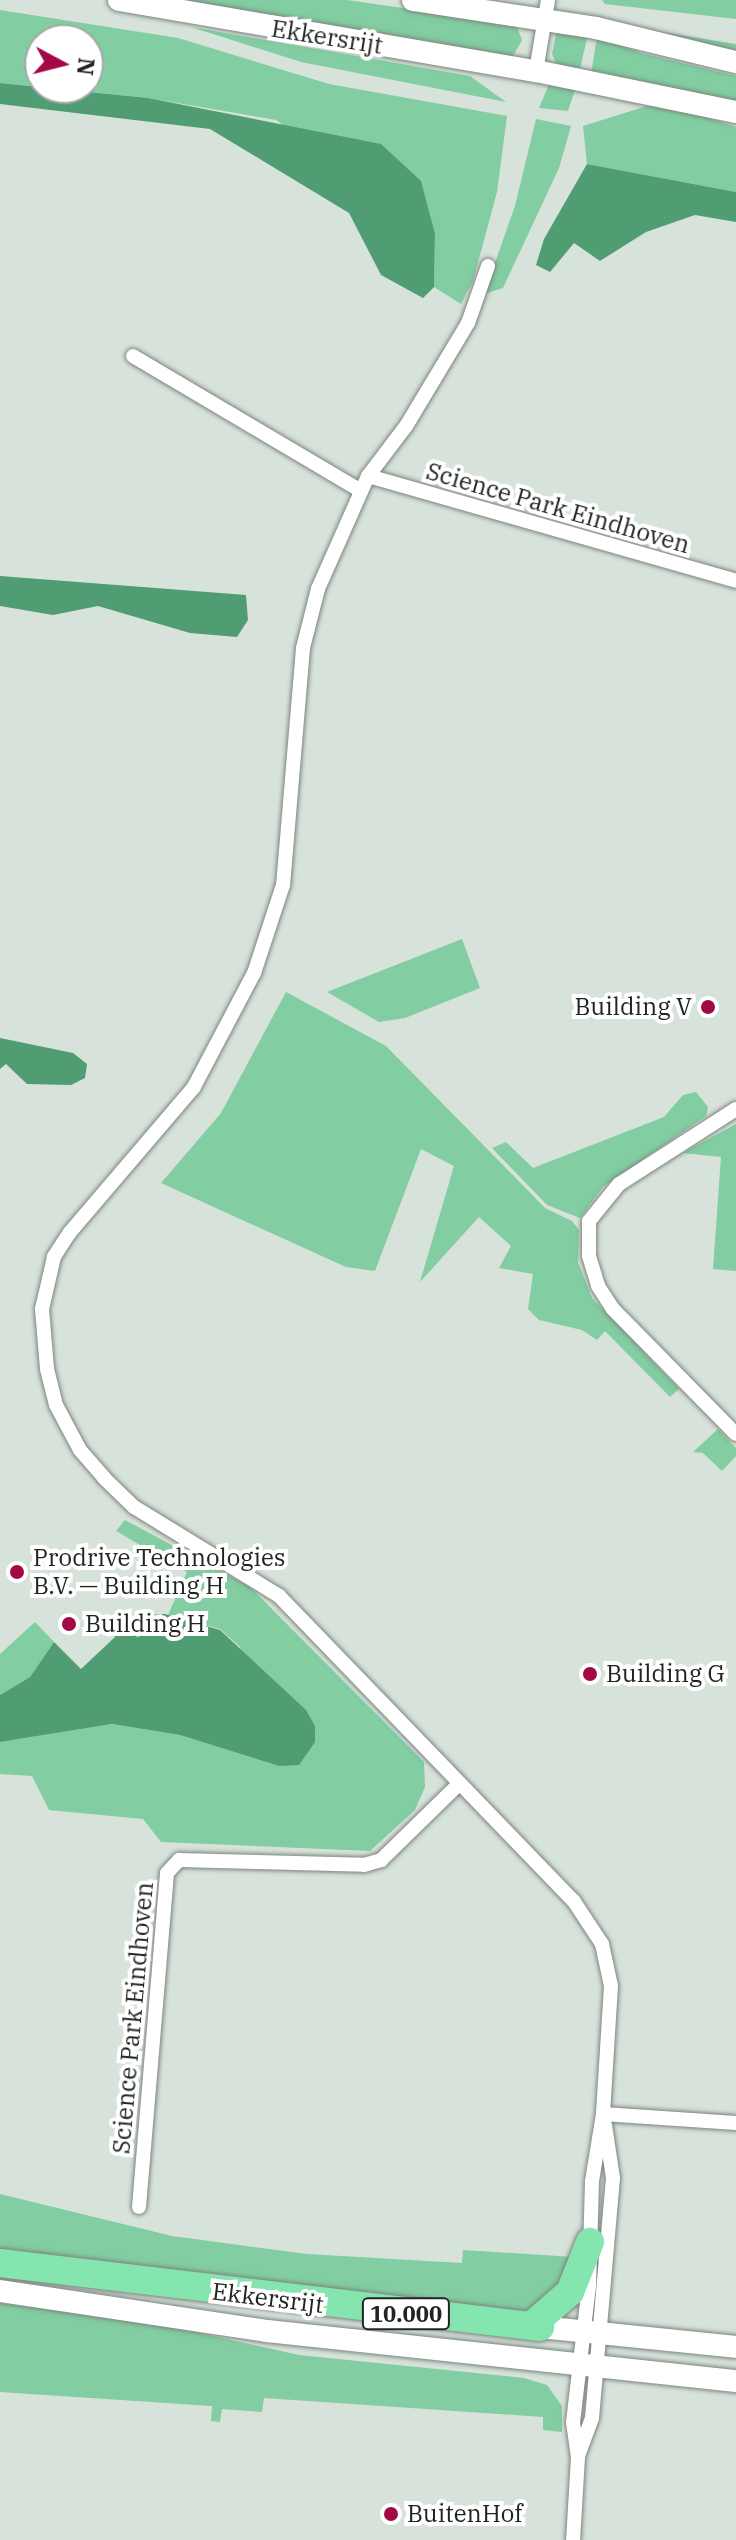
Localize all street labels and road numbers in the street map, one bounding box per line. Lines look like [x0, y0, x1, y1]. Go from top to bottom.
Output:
street label: Ekkersrijt [269, 14, 385, 60]
street label: Science Park Eindhoven [423, 457, 693, 559]
street label: Science Park Eindhoven [107, 1881, 159, 2155]
street label: Ekkersrijt [211, 2277, 325, 2319]
road number: 10.000 [360, 2296, 452, 2332]

